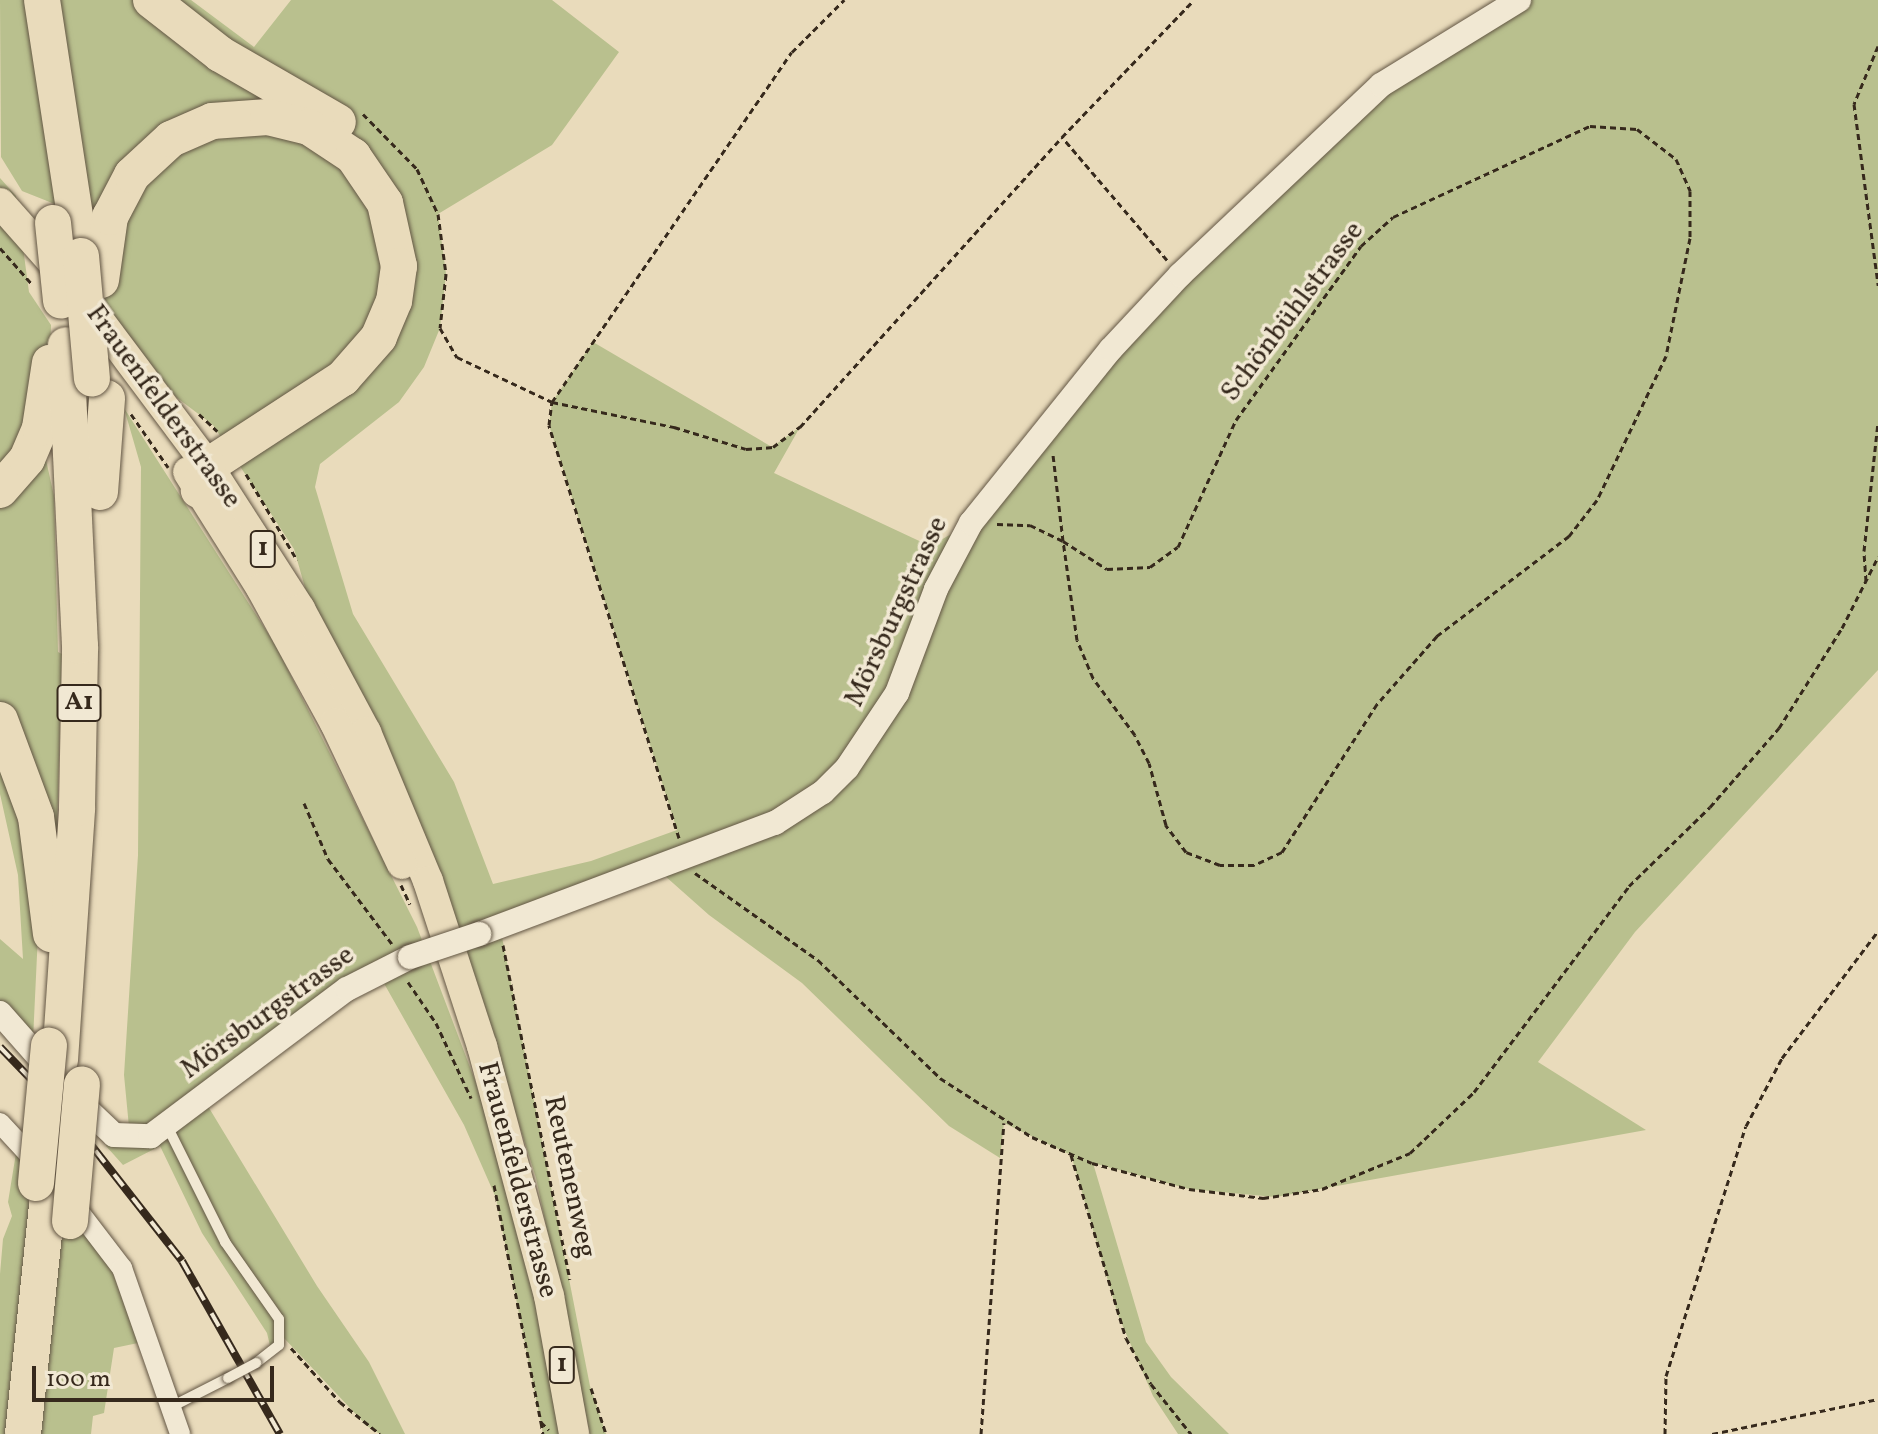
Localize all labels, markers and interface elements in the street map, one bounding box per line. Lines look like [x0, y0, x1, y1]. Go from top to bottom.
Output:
street label: Schönbühlstrasse [1214, 215, 1372, 409]
street label: Frauenfelderstrasse [78, 299, 248, 515]
street label: Mörsburgstrasse [838, 512, 956, 712]
road number: 1 [249, 527, 277, 571]
road number: A1 [55, 681, 103, 725]
street label: Mörsburgstrasse [175, 939, 361, 1087]
street label: Frauenfelderstrasse [469, 1058, 565, 1302]
street label: Reutenenweg [535, 1093, 603, 1261]
road number: 1 [548, 1343, 576, 1387]
scale bar [36, 1350, 278, 1400]
text: 100 m [46, 1363, 111, 1397]

